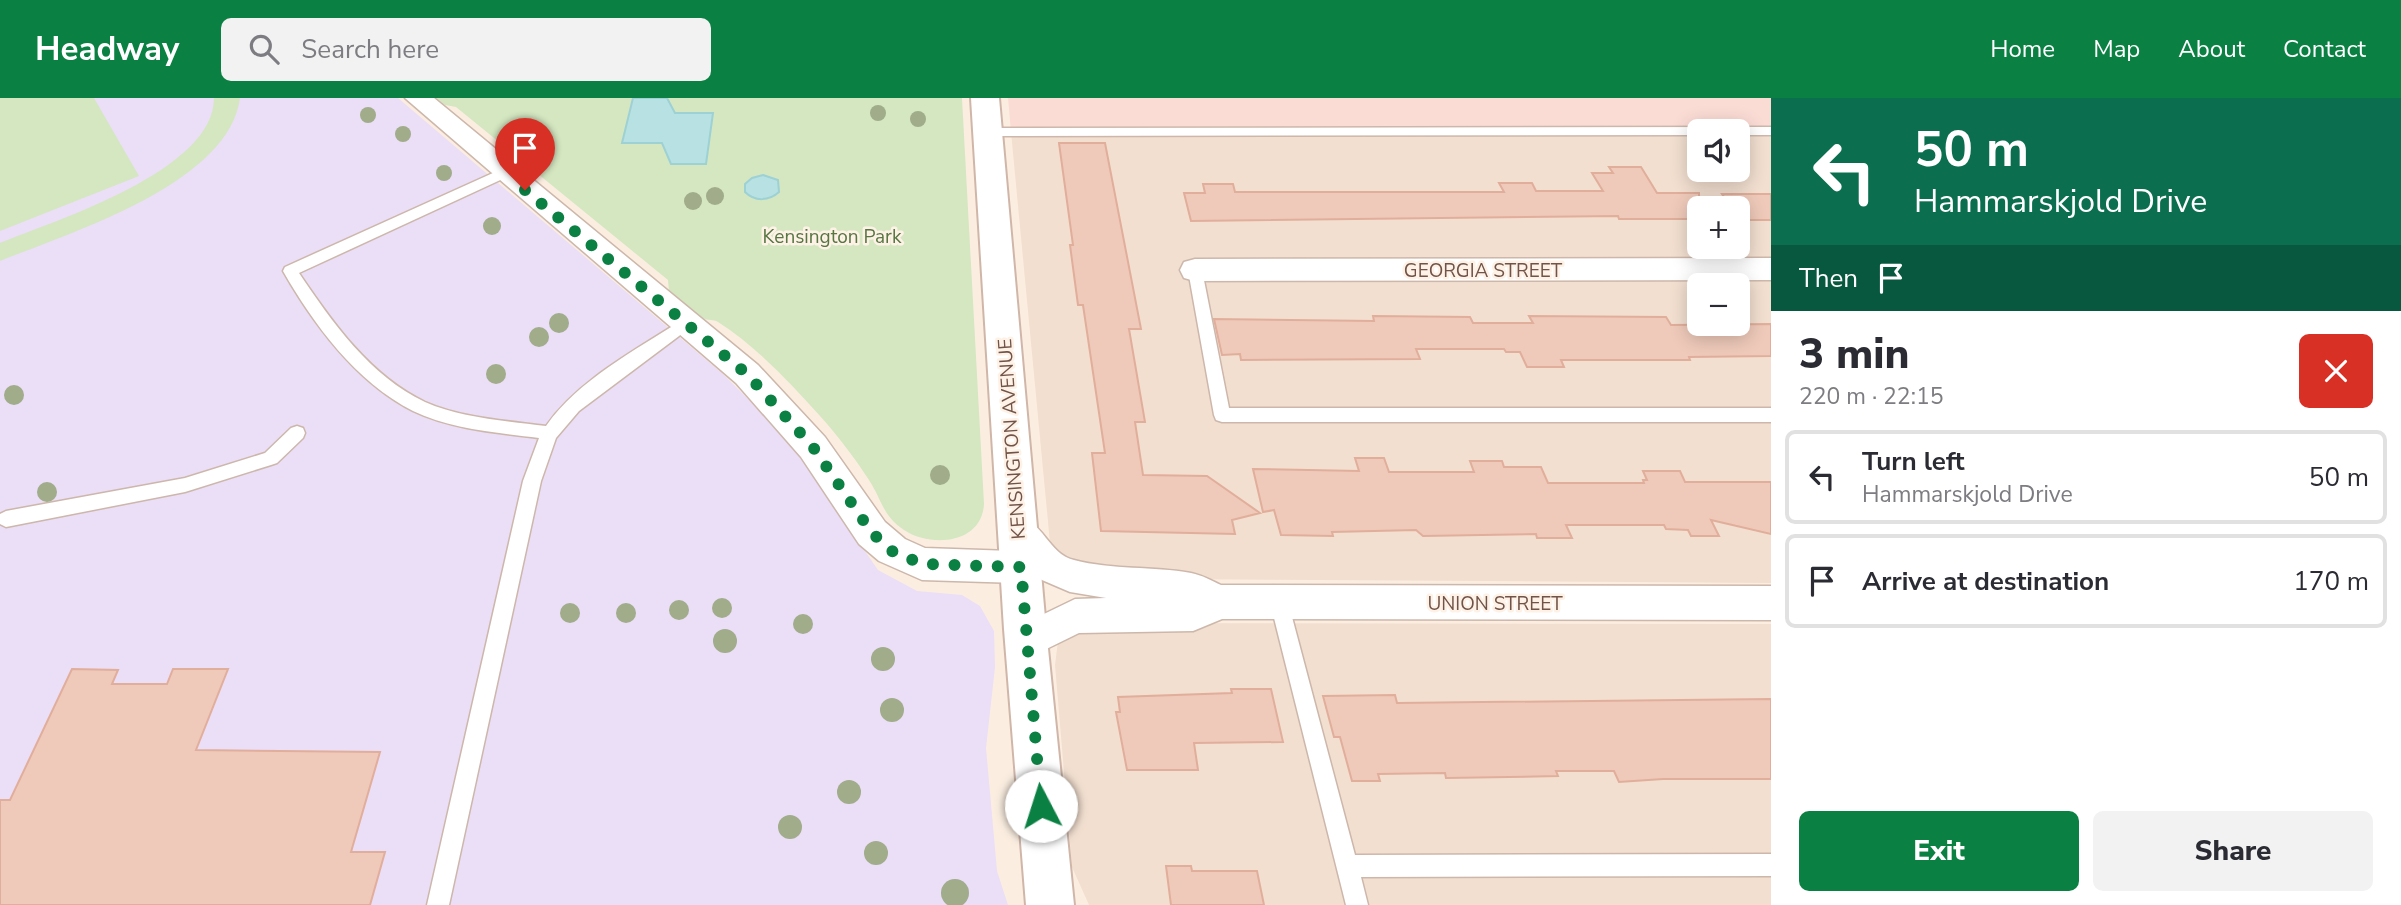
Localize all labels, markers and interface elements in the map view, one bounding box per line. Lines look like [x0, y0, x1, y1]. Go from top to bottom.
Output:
search box [221, 18, 711, 81]
text: Headway [35, 27, 179, 72]
icon: search [245, 30, 283, 68]
text: Search here [301, 32, 439, 67]
text: Home [1990, 33, 2055, 65]
text: Map [2093, 33, 2140, 65]
text: About [2178, 33, 2245, 65]
text: Contact [2283, 33, 2366, 65]
text: 50 m [1914, 116, 2029, 183]
pin [495, 118, 555, 190]
map controls [1687, 119, 1750, 336]
button: sound [1687, 119, 1750, 182]
icon: left [1799, 126, 1890, 217]
icon: arrive [506, 129, 544, 167]
text: Hammarskjold Drive [1914, 180, 2207, 223]
button: + [1687, 196, 1750, 259]
park label: Kensington Park [763, 224, 902, 250]
street label: GEORGIA STREET [1404, 258, 1563, 284]
icon: arrive [1872, 259, 1910, 297]
text: Then [1799, 261, 1858, 296]
button: − [1687, 273, 1750, 336]
text: 3 min [1799, 326, 1909, 383]
button: close [2299, 334, 2373, 408]
street label: KENSINGTON AVENUE [992, 338, 1032, 540]
text: 220 m · 22:15 [1799, 381, 1944, 412]
text: Turn left [1862, 444, 1965, 479]
icon: left [1803, 458, 1841, 496]
text: 50 m [2309, 460, 2369, 495]
text: Hammarskjold Drive [1862, 479, 2073, 510]
icon: arrive [1803, 562, 1841, 600]
text: Arrive at destination [1862, 564, 2109, 599]
text: 170 m [2293, 564, 2369, 599]
street label: UNION STREET [1427, 591, 1563, 617]
position arrow [1004, 769, 1078, 843]
button: Exit [1799, 811, 2079, 891]
button: Share [2093, 811, 2373, 891]

